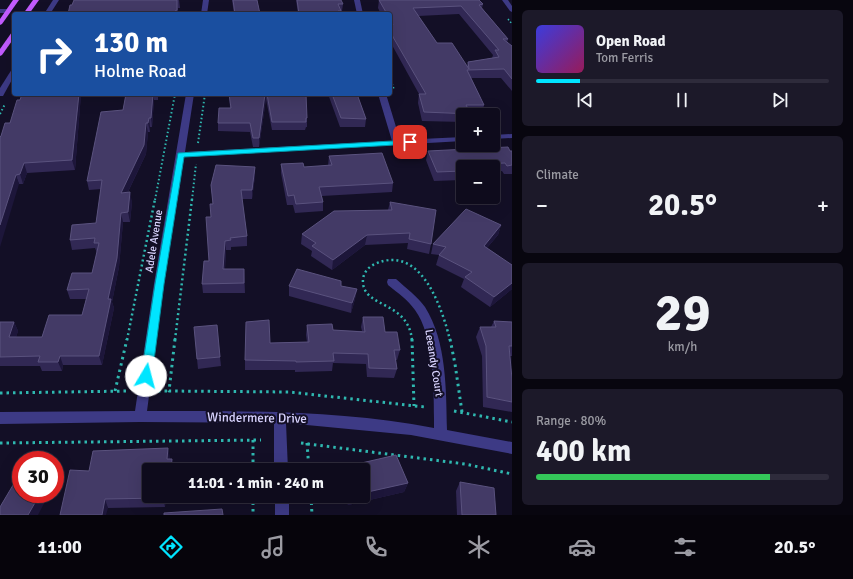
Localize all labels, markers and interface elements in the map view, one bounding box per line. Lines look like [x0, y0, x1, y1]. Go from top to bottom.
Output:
text: 130 m [94, 26, 168, 60]
icon: right [28, 28, 80, 80]
text: Open Road [596, 32, 666, 50]
text: Tom Ferris [596, 50, 653, 66]
text: Holme Road [94, 60, 187, 82]
icon: previous [574, 89, 596, 111]
icon: pause [671, 89, 693, 111]
icon: next [769, 89, 791, 111]
map controls [456, 108, 500, 204]
button: + [456, 108, 500, 152]
pin [393, 125, 427, 159]
icon: arrive [399, 131, 421, 153]
button: − [456, 160, 500, 204]
text: Climate [536, 167, 579, 183]
text: 20.5° [648, 187, 717, 224]
text: − [536, 192, 548, 219]
text: + [817, 192, 829, 219]
street label: Adele Avenue [143, 209, 165, 273]
text: 29 [654, 281, 711, 345]
street label: Leeandy Court [422, 328, 446, 398]
text: km/h [668, 339, 697, 355]
position arrow [125, 355, 167, 397]
street label: Windermere Drive [207, 409, 307, 427]
text: Range · 80% [536, 413, 606, 429]
text: 400 km [536, 433, 631, 470]
speed limit sign: 30 [12, 451, 64, 503]
text: 11:01 · 1 min · 240 m [188, 474, 324, 492]
icon: directions [157, 533, 185, 561]
icon: music [259, 533, 287, 561]
icon: phone [362, 533, 390, 561]
icon: climate [465, 533, 493, 561]
icon: car [568, 533, 596, 561]
icon: filters [671, 533, 699, 561]
text: 11:00 [37, 536, 82, 558]
text: 20.5° [774, 536, 816, 558]

